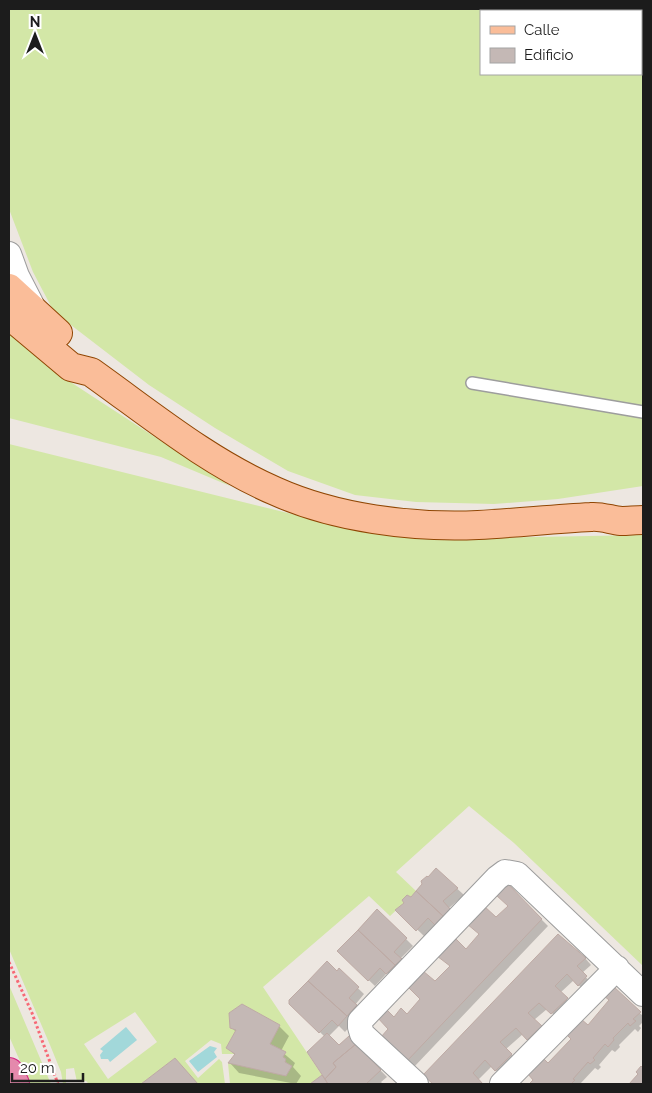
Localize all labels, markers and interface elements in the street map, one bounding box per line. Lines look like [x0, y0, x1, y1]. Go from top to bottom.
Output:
north arrow [10, 10, 60, 60]
legend [480, 10, 642, 75]
text: N [30, 14, 40, 30]
text: Calle [524, 21, 560, 39]
text: Edificio [524, 46, 574, 64]
scale bar [12, 1050, 84, 1082]
text: 20 m [20, 1059, 55, 1077]

